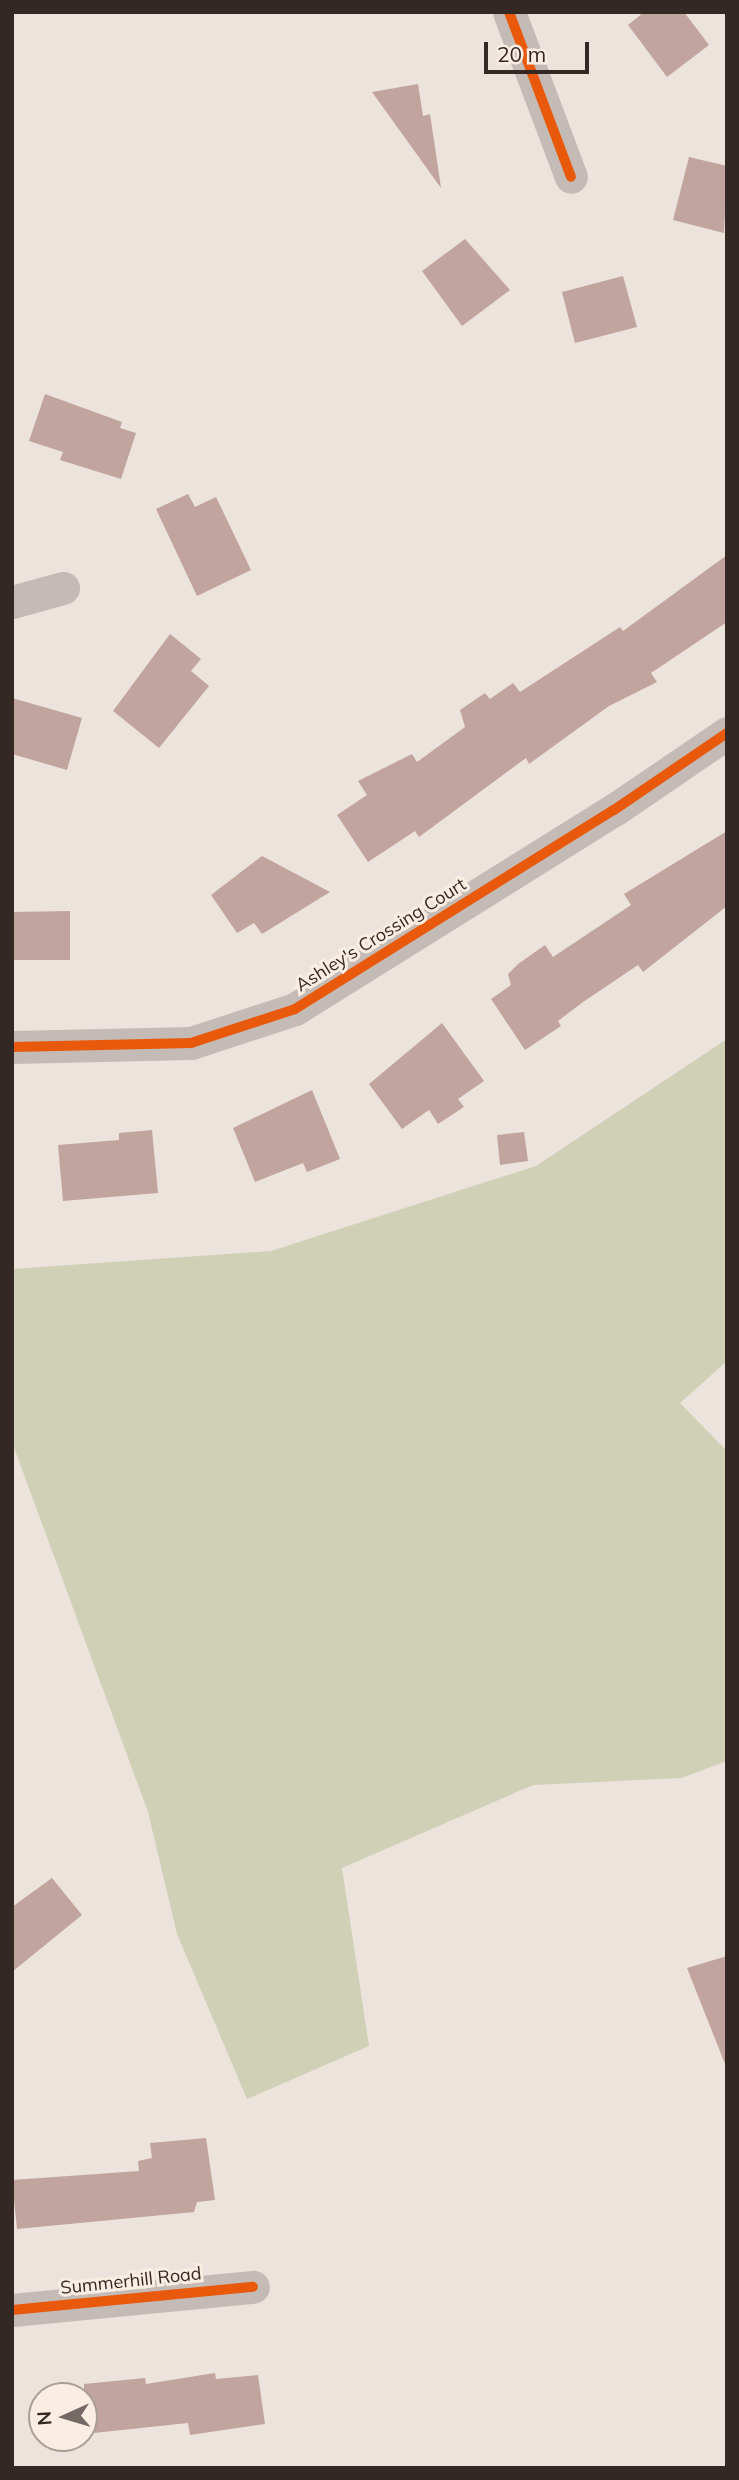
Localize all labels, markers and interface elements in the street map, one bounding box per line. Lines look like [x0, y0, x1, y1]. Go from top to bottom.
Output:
scale bar [487, 28, 592, 72]
text: 20 m [497, 41, 546, 67]
street label: Ashley's Crossing Court [292, 874, 470, 996]
street label: Summerhill Road [59, 2263, 203, 2299]
north arrow [28, 2382, 98, 2452]
text: N [32, 2410, 57, 2426]

